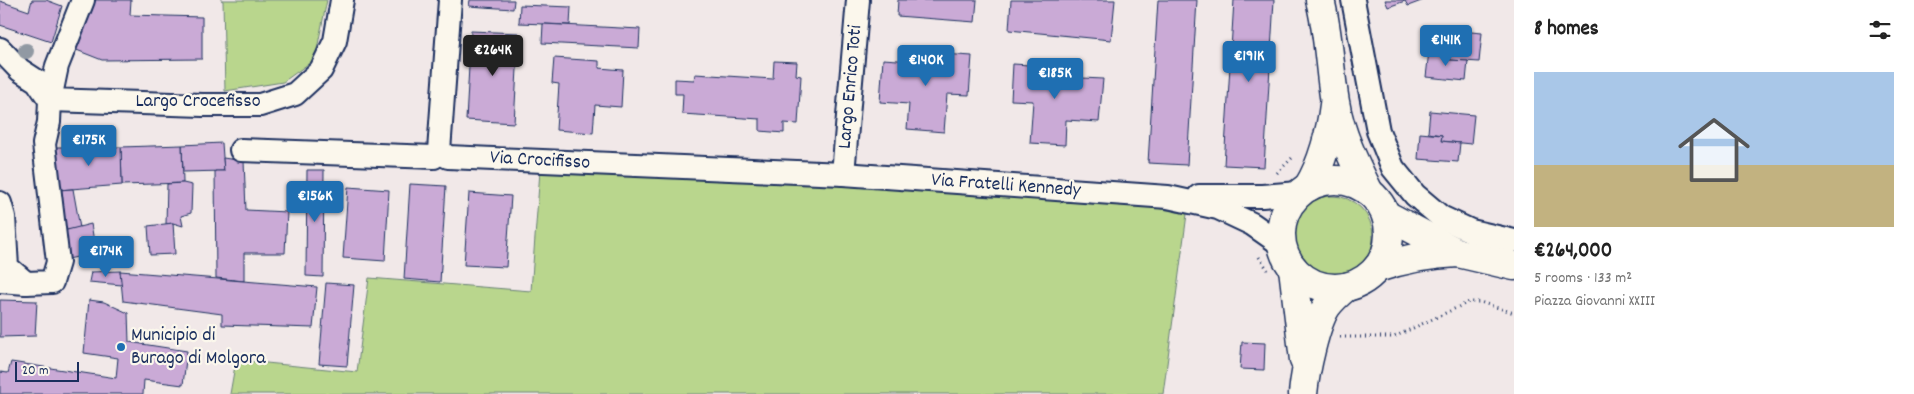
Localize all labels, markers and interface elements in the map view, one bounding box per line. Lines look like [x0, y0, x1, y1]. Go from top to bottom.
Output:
text: 8 homes [1534, 15, 1599, 45]
icon: filters [1866, 16, 1894, 44]
street label: Largo Enrico Toti [832, 24, 870, 150]
pin: €141K [1411, 24, 1481, 67]
text: €141K [1431, 29, 1461, 52]
pin: €264K [458, 34, 528, 77]
text: €264K [474, 39, 512, 62]
pin: €191K [1214, 41, 1284, 83]
pin: €140K [891, 44, 961, 87]
text: €191K [1234, 45, 1264, 68]
text: €140K [908, 49, 944, 72]
pin: €185K [1020, 58, 1090, 100]
text: €185K [1038, 62, 1072, 85]
street label: Largo Crocefisso [135, 88, 261, 116]
icon: home [1669, 105, 1759, 195]
pin: €175K [54, 124, 124, 167]
text: €175K [72, 129, 106, 152]
street label: Via Crocifisso [489, 144, 591, 178]
street label: Via Fratelli Kennedy [930, 167, 1083, 205]
pin: €156K [280, 180, 350, 223]
text: €156K [297, 185, 333, 208]
pin: €174K [71, 236, 141, 278]
text: €264,000 [1534, 237, 1612, 267]
text: €174K [90, 240, 122, 263]
text: 5 rooms · 133 m² [1534, 267, 1632, 290]
text: Piazza Giovanni XXIII [1534, 290, 1655, 313]
place label: Municipio di Burago di Molgora [131, 322, 266, 373]
marker: Municipio di Burago di Molgora [115, 341, 127, 353]
scale bar [15, 359, 79, 382]
text: 20 m [22, 361, 49, 381]

